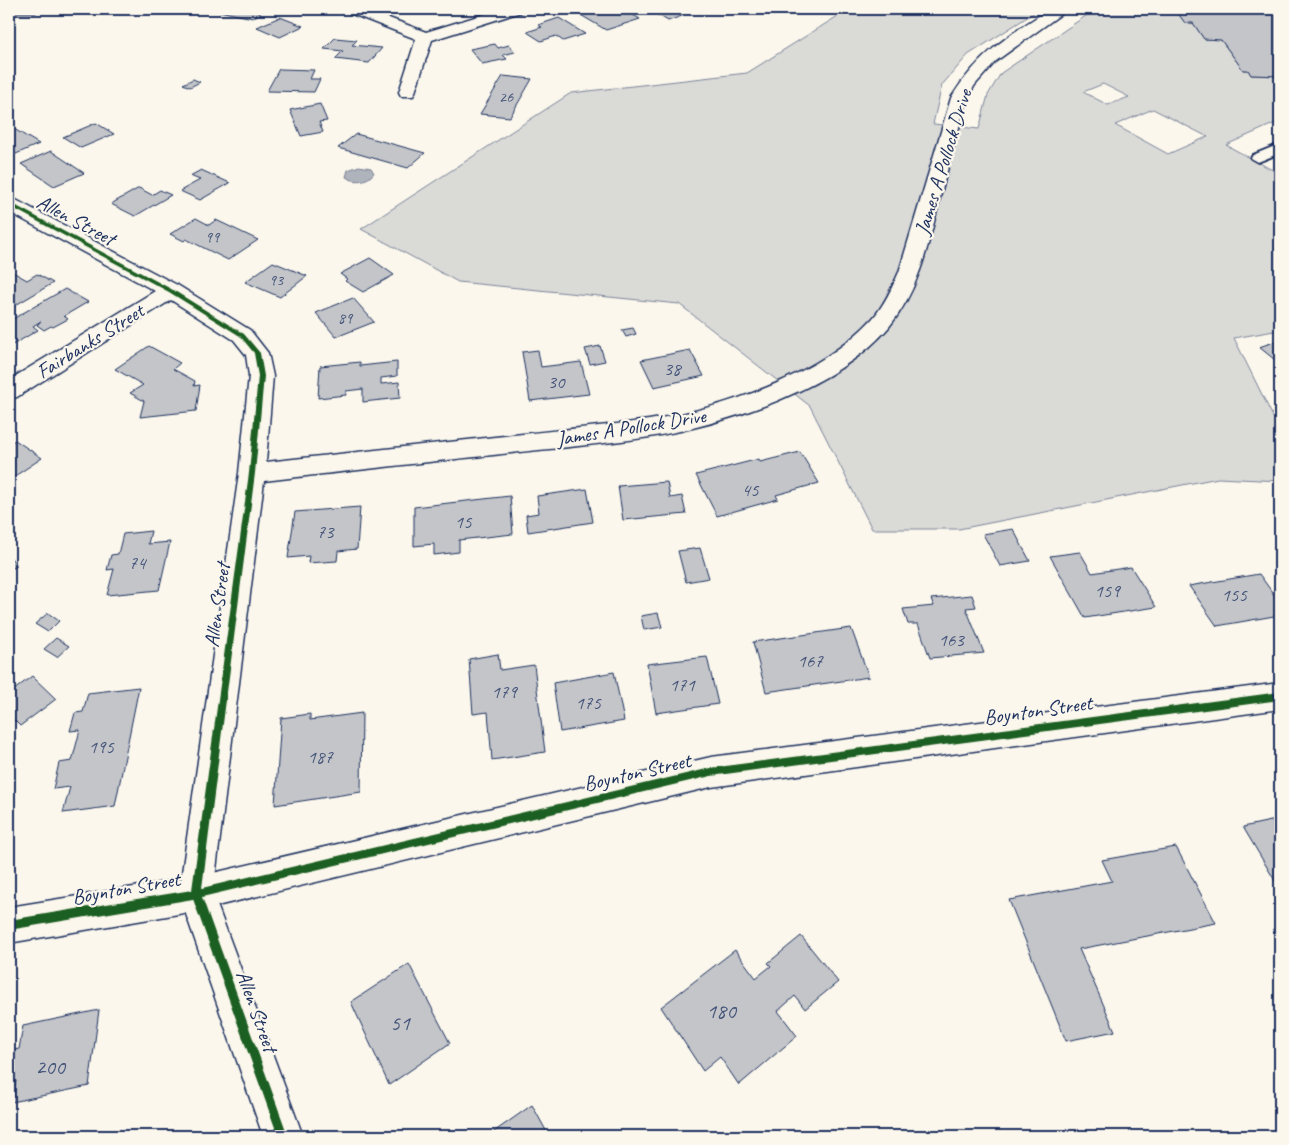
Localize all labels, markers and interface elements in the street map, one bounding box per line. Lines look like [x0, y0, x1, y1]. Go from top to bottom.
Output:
street label: James A Pollock Drive [908, 85, 978, 239]
house number: 26 [499, 87, 514, 107]
street label: Allen Street [32, 189, 122, 253]
house number: 99 [205, 227, 221, 247]
house number: 93 [269, 270, 285, 290]
street label: Fairbanks Street [31, 297, 150, 384]
house number: 89 [338, 308, 354, 328]
house number: 38 [663, 357, 683, 381]
house number: 30 [547, 370, 566, 394]
street label: James A Pollock Drive [554, 402, 709, 452]
house number: 45 [741, 478, 760, 502]
house number: 15 [454, 510, 473, 534]
house number: 73 [316, 520, 335, 544]
house number: 74 [128, 551, 148, 575]
street label: Allen Street [198, 558, 236, 649]
house number: 159 [1094, 579, 1121, 603]
house number: 155 [1221, 583, 1248, 607]
house number: 163 [938, 628, 965, 652]
house number: 167 [797, 649, 824, 673]
house number: 171 [669, 673, 696, 697]
house number: 179 [491, 680, 518, 704]
street label: Boynton Street [982, 689, 1096, 730]
house number: 175 [575, 691, 602, 715]
house number: 195 [88, 735, 115, 759]
house number: 187 [307, 745, 334, 769]
street label: Boynton Street [581, 747, 695, 797]
street label: Boynton Street [70, 865, 184, 910]
street label: Allen Street [230, 967, 285, 1058]
house number: 180 [706, 997, 738, 1025]
house number: 51 [390, 1009, 411, 1037]
house number: 200 [35, 1053, 67, 1081]

